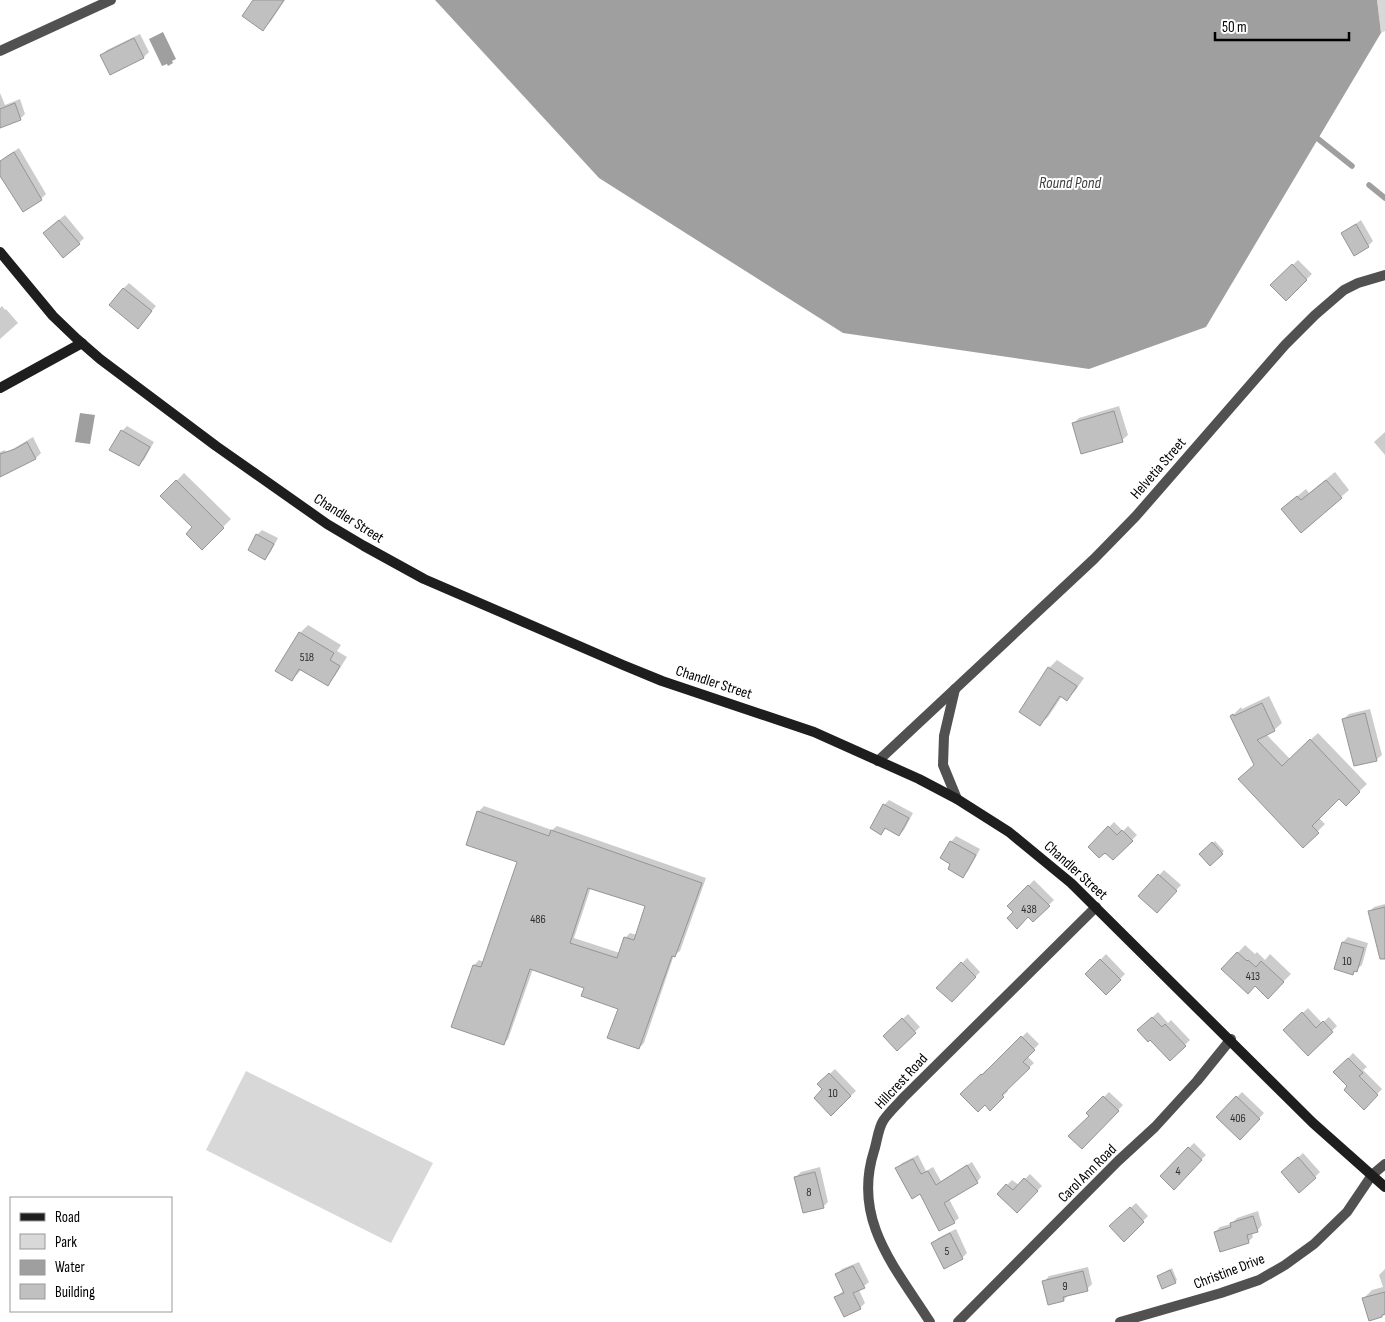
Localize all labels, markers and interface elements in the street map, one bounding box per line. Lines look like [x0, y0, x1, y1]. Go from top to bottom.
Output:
scale bar [1215, 10, 1349, 42]
text: 50 m [1222, 18, 1247, 37]
water label: Round Pond [1039, 174, 1102, 193]
street label: Helvetia Street [1127, 433, 1191, 503]
street label: Chandler Street [310, 489, 388, 548]
house number: 518 [300, 650, 314, 665]
street label: Chandler Street [673, 661, 755, 704]
street label: Chandler Street [1040, 837, 1112, 904]
house number: 438 [1021, 902, 1037, 917]
house number: 486 [530, 912, 546, 927]
house number: 10 [1342, 954, 1352, 969]
house number: 413 [1246, 969, 1260, 984]
street label: Hillcrest Road [871, 1050, 932, 1113]
house number: 10 [828, 1086, 838, 1101]
house number: 406 [1230, 1111, 1246, 1126]
street label: Carol Ann Road [1054, 1140, 1121, 1207]
house number: 4 [1175, 1164, 1181, 1179]
house number: 8 [806, 1185, 812, 1200]
legend [10, 1197, 172, 1312]
text: Road [55, 1208, 80, 1227]
text: Park [55, 1233, 77, 1252]
house number: 5 [945, 1244, 950, 1259]
street label: Christine Drive [1191, 1249, 1267, 1294]
text: Water [55, 1258, 86, 1277]
house number: 9 [1062, 1279, 1068, 1294]
text: Building [55, 1283, 95, 1302]

